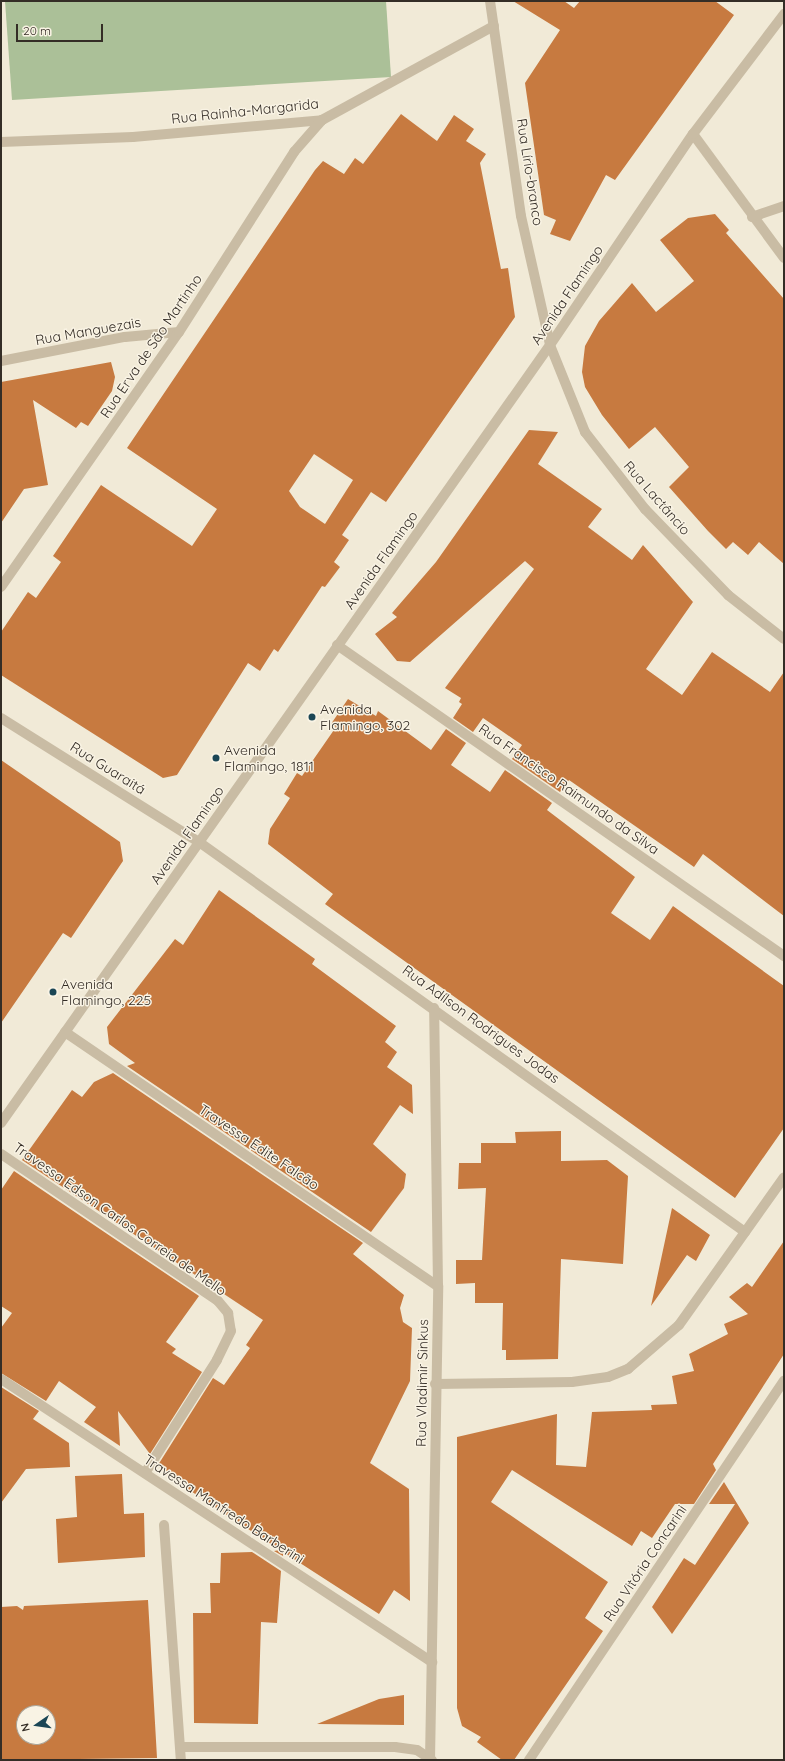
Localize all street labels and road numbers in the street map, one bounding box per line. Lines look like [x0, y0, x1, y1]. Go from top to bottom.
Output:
street label: Rua Rainha-Margarida [170, 95, 320, 127]
street label: Rua Lírio-branco [513, 117, 547, 227]
street label: Avenida Flamingo [528, 242, 606, 348]
street label: Rua Erva de São Martinho [97, 271, 205, 421]
street label: Rua Manguezais [34, 313, 142, 349]
street label: Rua Lactâncio [620, 458, 694, 538]
street label: Avenida Flamingo [341, 508, 421, 612]
street label: Rua Francisco Raimundo da Silva [476, 720, 662, 858]
street label: Rua Guaraitá [67, 738, 149, 798]
street label: Avenida Flamingo [147, 783, 227, 887]
street label: Rua Adílson Rodrigues Jodas [399, 961, 563, 1087]
street label: Travessa Edite Falcão [196, 1101, 322, 1193]
street label: Travessa Edson Carlos Correia de Mello [10, 1139, 230, 1299]
street label: Rua Vladimir Sinkus [412, 1319, 432, 1447]
street label: Travessa Manfredo Barberini [141, 1451, 307, 1567]
street label: Rua Vitória Concarini [600, 1502, 690, 1624]

